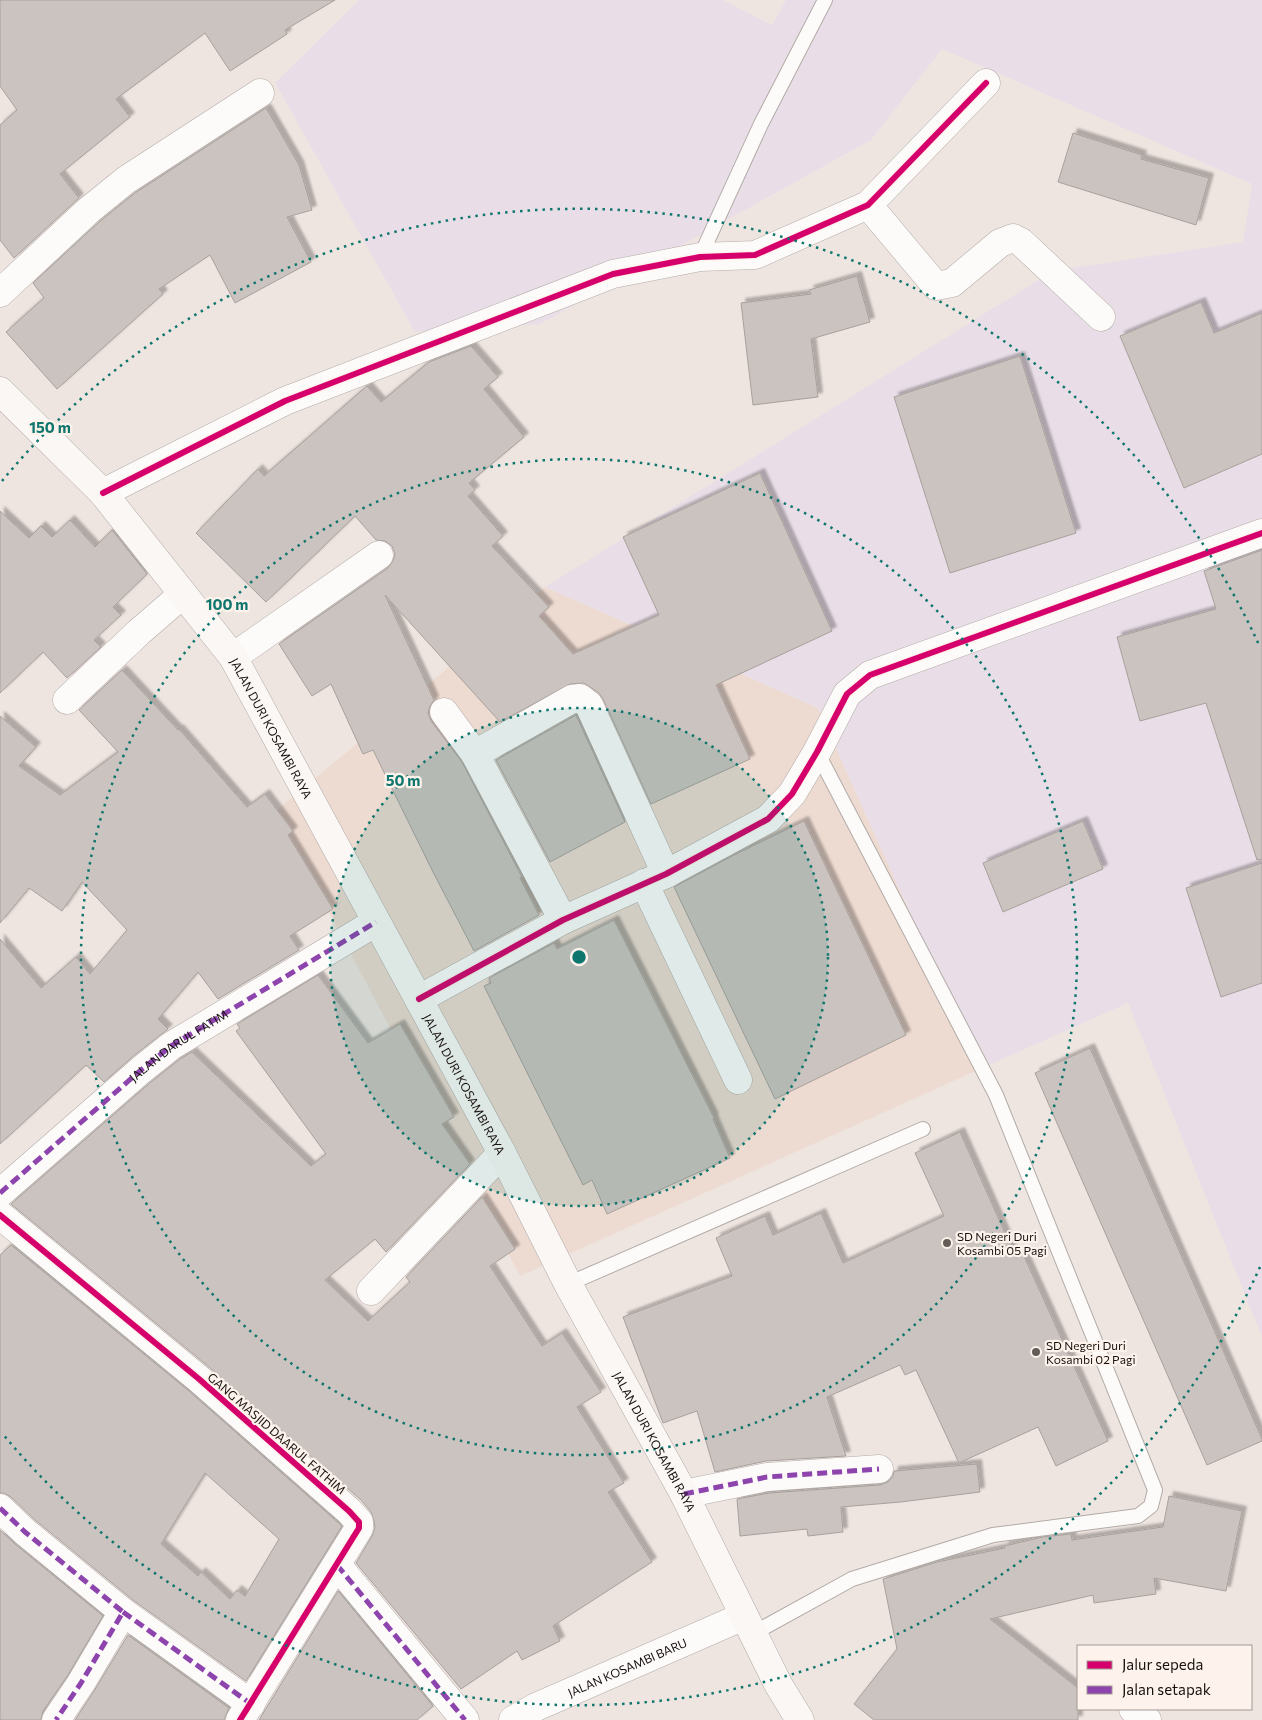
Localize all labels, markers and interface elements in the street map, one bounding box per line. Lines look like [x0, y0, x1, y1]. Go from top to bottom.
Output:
text: 150 m [29, 418, 71, 436]
text: 100 m [206, 595, 248, 613]
street label: JALAN DURI KOSAMBI RAYA [227, 655, 315, 801]
text: 50 m [386, 771, 420, 789]
centre of rings [570, 948, 588, 966]
street label: JALAN DARUL FATIM [126, 1006, 230, 1085]
street label: JALAN DURI KOSAMBI RAYA [420, 1011, 508, 1157]
place label: SD Negeri Duri Kosambi 05 Pagi [957, 1229, 1047, 1257]
marker: SD Negeri Duri Kosambi 05 Pagi [941, 1237, 953, 1249]
place label: SD Negeri Duri Kosambi 02 Pagi [1046, 1338, 1136, 1366]
marker: SD Negeri Duri Kosambi 02 Pagi [1030, 1346, 1042, 1358]
street label: GANG MASJID DAARUL FATHIM [205, 1369, 349, 1497]
street label: JALAN DURI KOSAMBI RAYA [610, 1369, 699, 1514]
street label: JALAN KOSAMBI BARU [566, 1635, 689, 1700]
legend [1077, 1645, 1252, 1710]
text: Jalur sepeda [1122, 1655, 1203, 1673]
text: Jalan setapak [1122, 1680, 1211, 1698]

